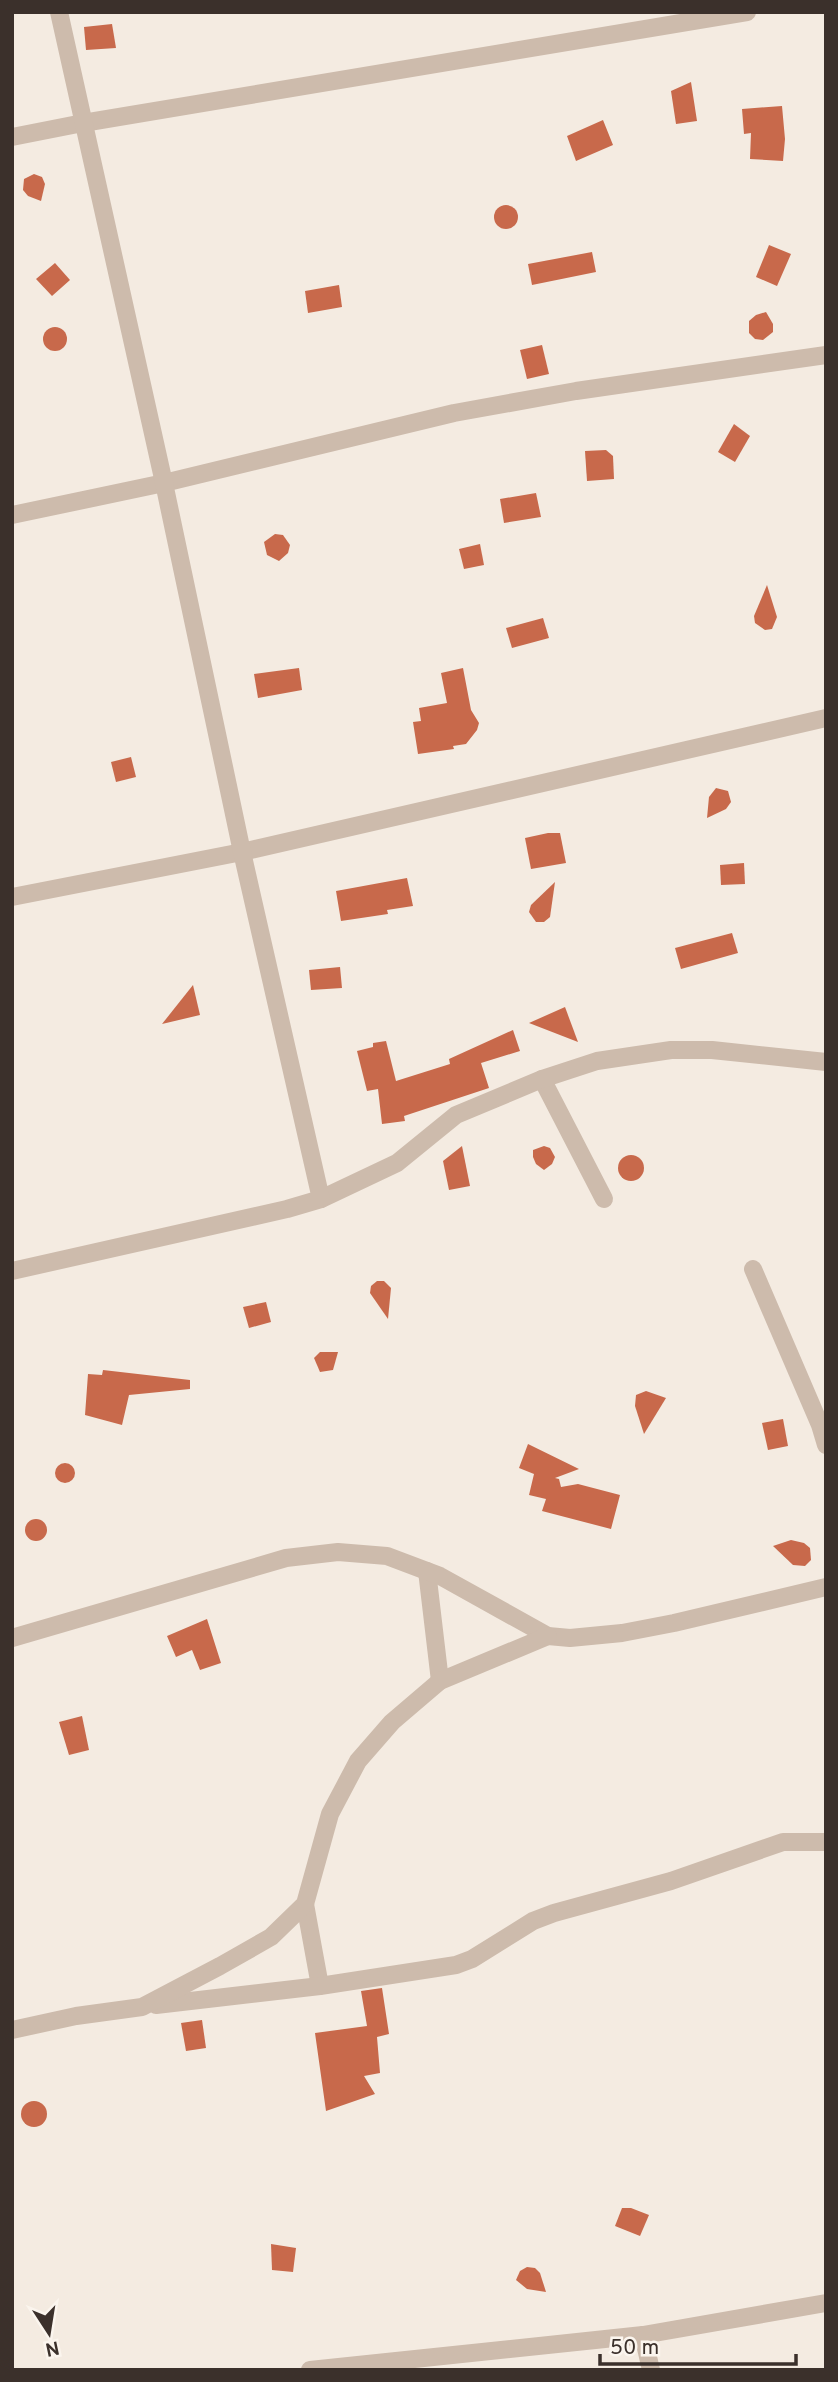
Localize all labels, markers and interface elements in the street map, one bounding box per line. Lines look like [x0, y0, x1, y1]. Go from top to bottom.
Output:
north arrow [14, 2298, 84, 2368]
scale bar [600, 2322, 796, 2366]
text: N [43, 2335, 61, 2361]
text: 50 m [610, 2335, 659, 2362]

